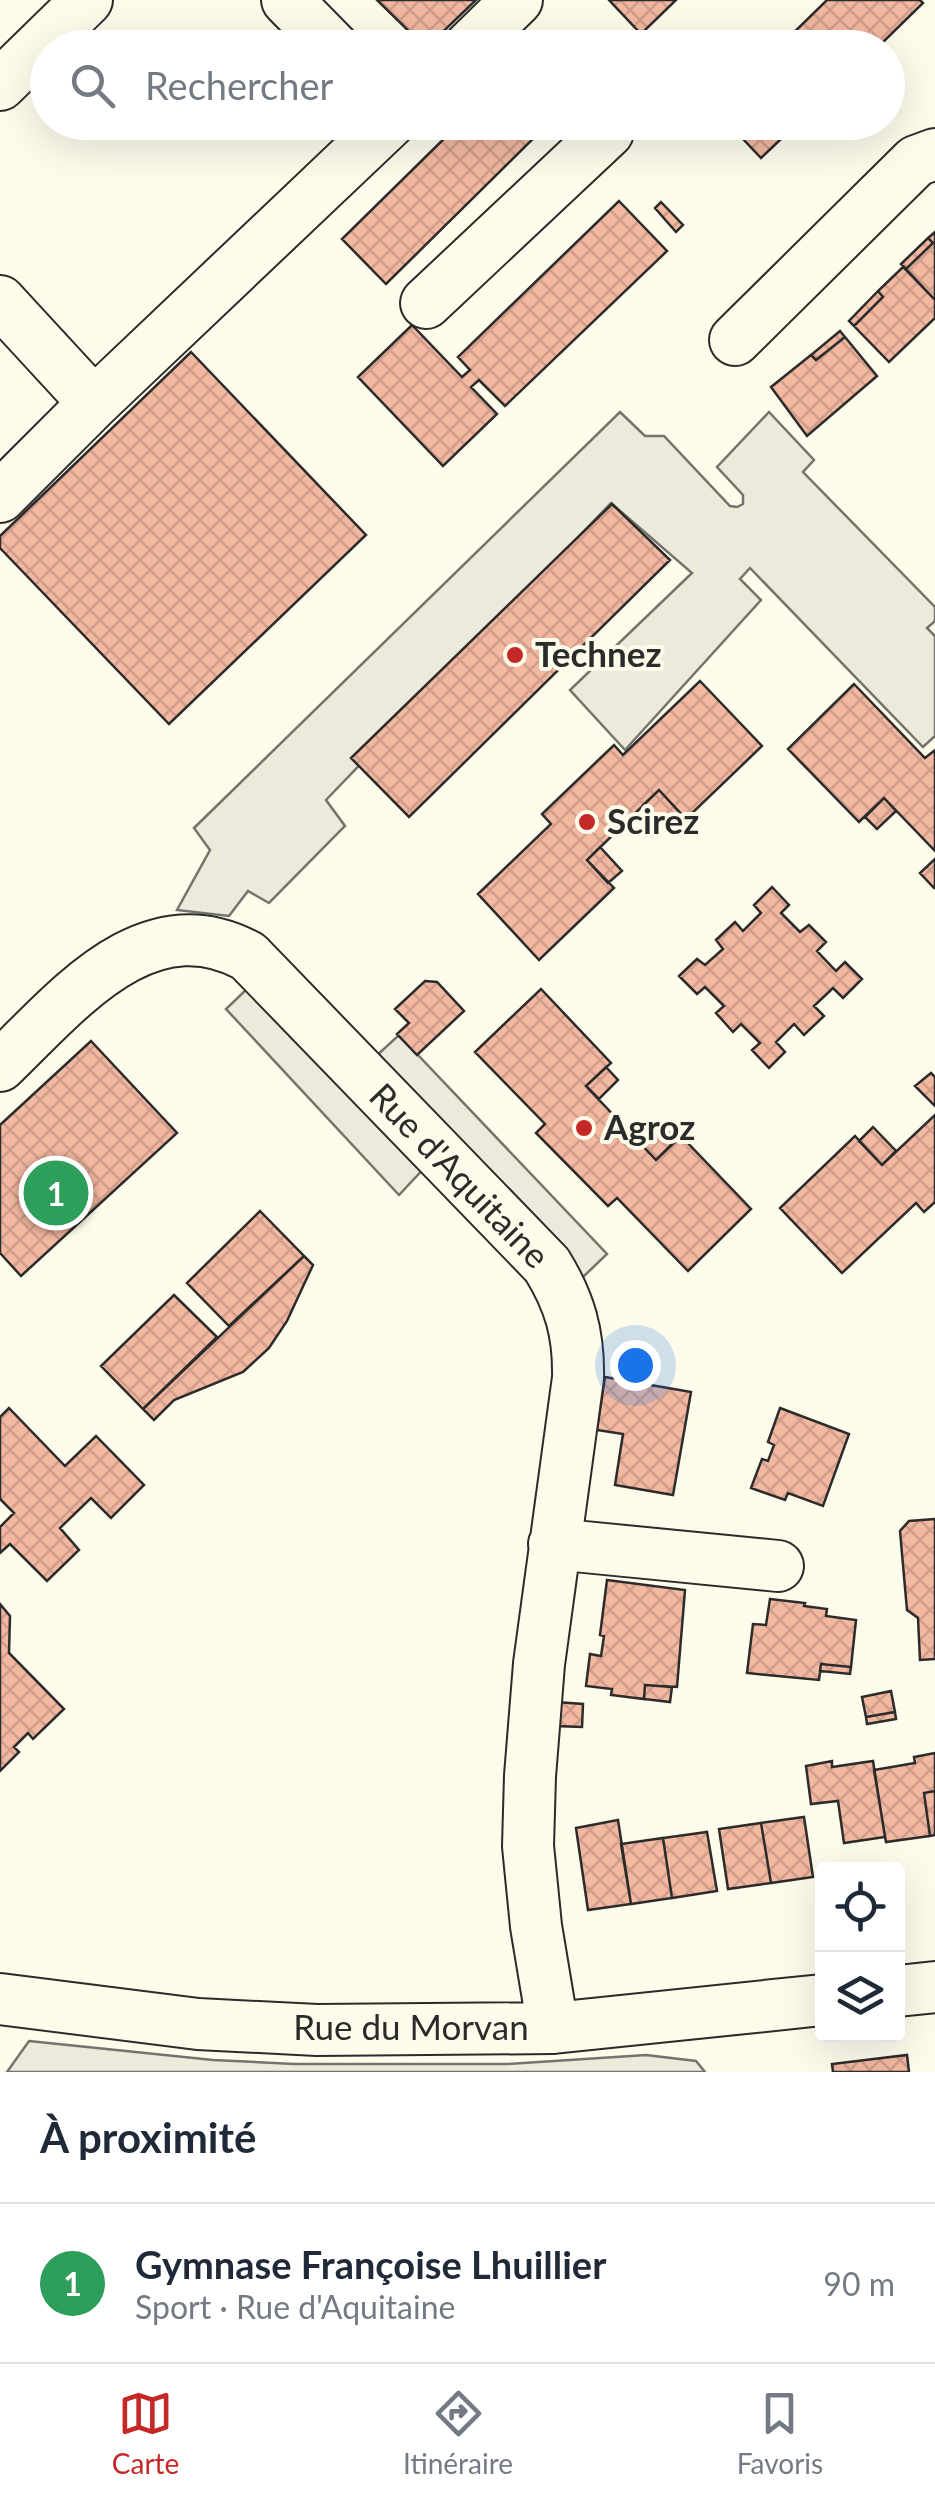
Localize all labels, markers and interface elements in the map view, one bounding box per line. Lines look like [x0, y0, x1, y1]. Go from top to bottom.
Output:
search box [30, 30, 905, 140]
icon: search [65, 58, 120, 113]
text: Rechercher [145, 62, 333, 108]
place label: Technez [535, 632, 662, 674]
marker: Technez [504, 644, 526, 666]
place label: Scirez [607, 799, 699, 841]
marker: Scirez [576, 811, 598, 833]
street label: Rue d'Aquitaine [362, 1074, 559, 1276]
place label: Agroz [603, 1105, 695, 1147]
marker: Agroz [573, 1117, 595, 1139]
pin: 1 [23, 1156, 88, 1230]
your location [610, 1340, 661, 1391]
map controls [815, 1862, 905, 2042]
button: locate [815, 1862, 905, 1952]
button: layers [815, 1952, 905, 2042]
street label: Rue du Morvan [293, 2005, 529, 2047]
text: À proximité [40, 2112, 256, 2162]
text: Gymnase Françoise Lhuillier [135, 2241, 606, 2287]
text: 1 [63, 2264, 82, 2303]
text: 90 m [823, 2264, 895, 2303]
text: Sport · Rue d'Aquitaine [135, 2287, 455, 2326]
tab: Carte [112, 2386, 179, 2480]
tab: Itinéraire [403, 2386, 513, 2480]
tab: Favoris [737, 2386, 823, 2480]

